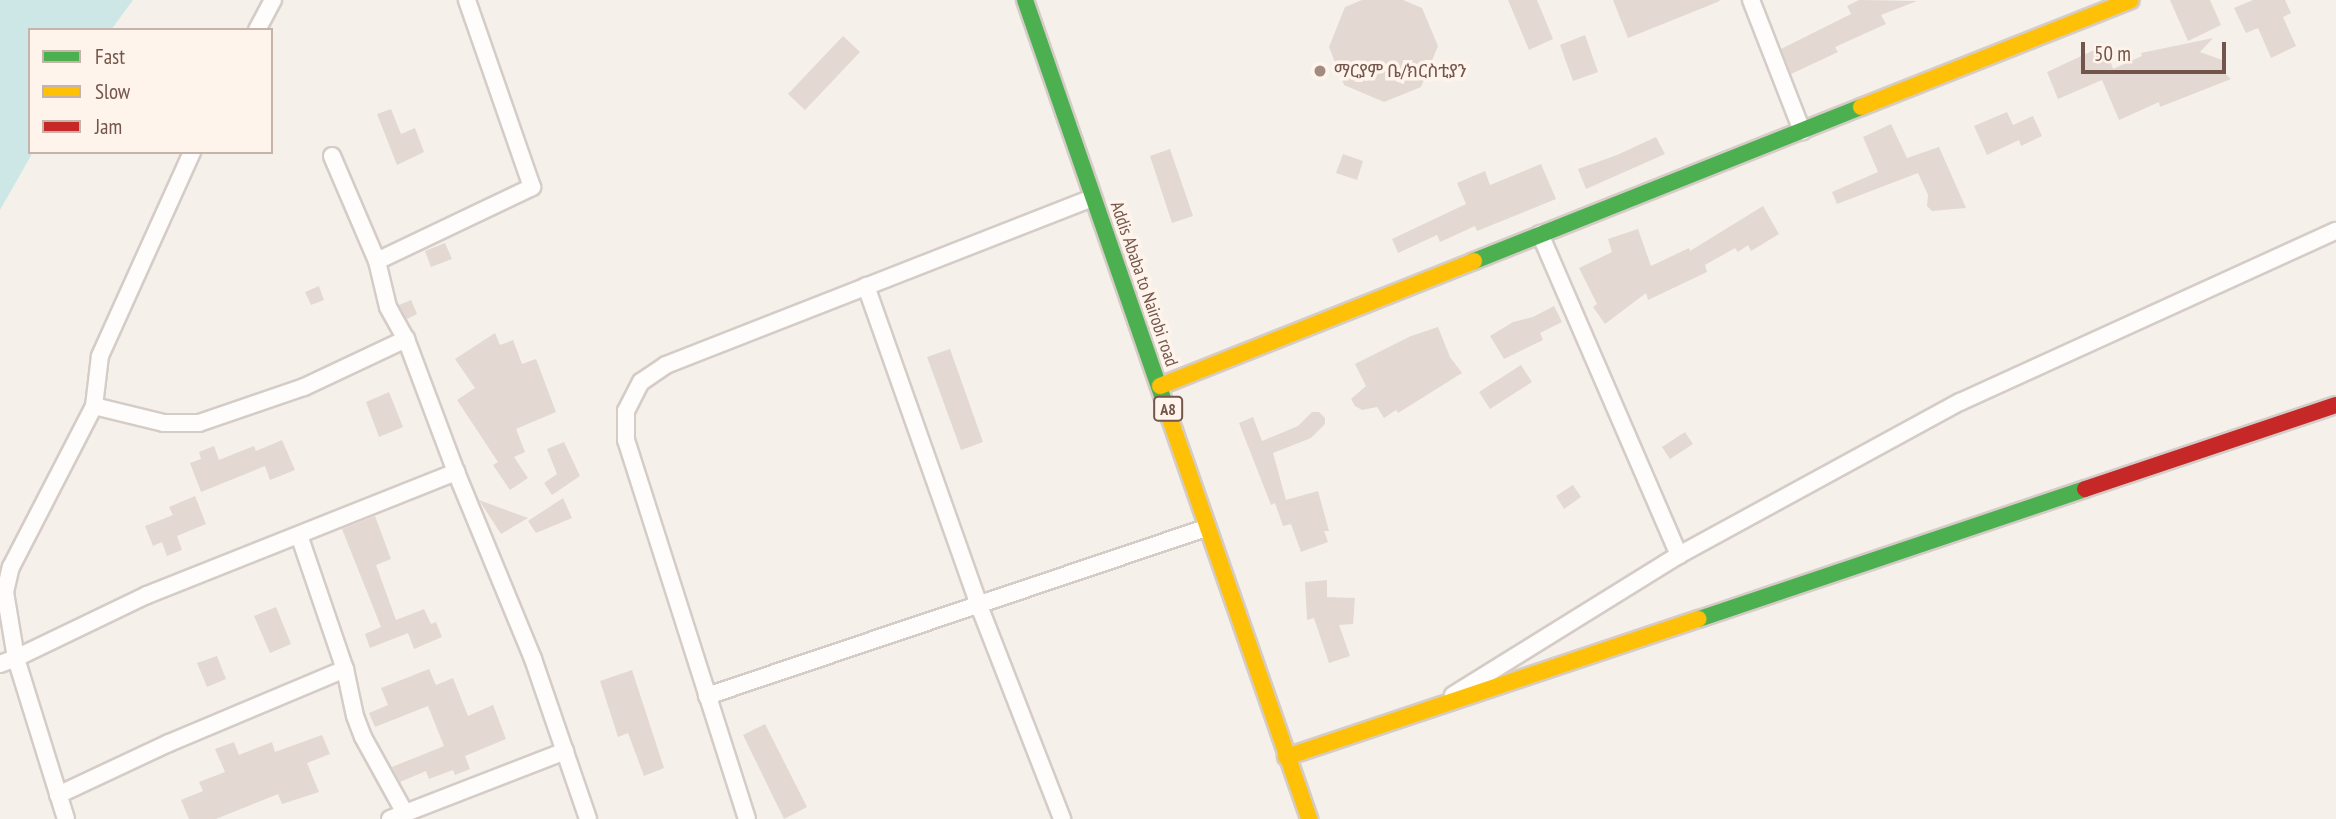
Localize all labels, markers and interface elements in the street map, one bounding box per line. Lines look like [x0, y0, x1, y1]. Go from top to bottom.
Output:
legend [28, 28, 273, 154]
scale bar [2084, 28, 2229, 72]
text: 50 m [2094, 40, 2131, 67]
text: Fast [95, 43, 125, 70]
place label: ማርያም ቤ/ክርስቲያን [1334, 60, 1467, 82]
marker: ማርያም ቤ/ክርስቲያን [1312, 63, 1328, 79]
text: Slow [95, 78, 130, 105]
text: Jam [95, 113, 122, 140]
street label: Addis Ababa to Nairobi road [1106, 199, 1182, 369]
road number: A8 [1152, 396, 1184, 422]

